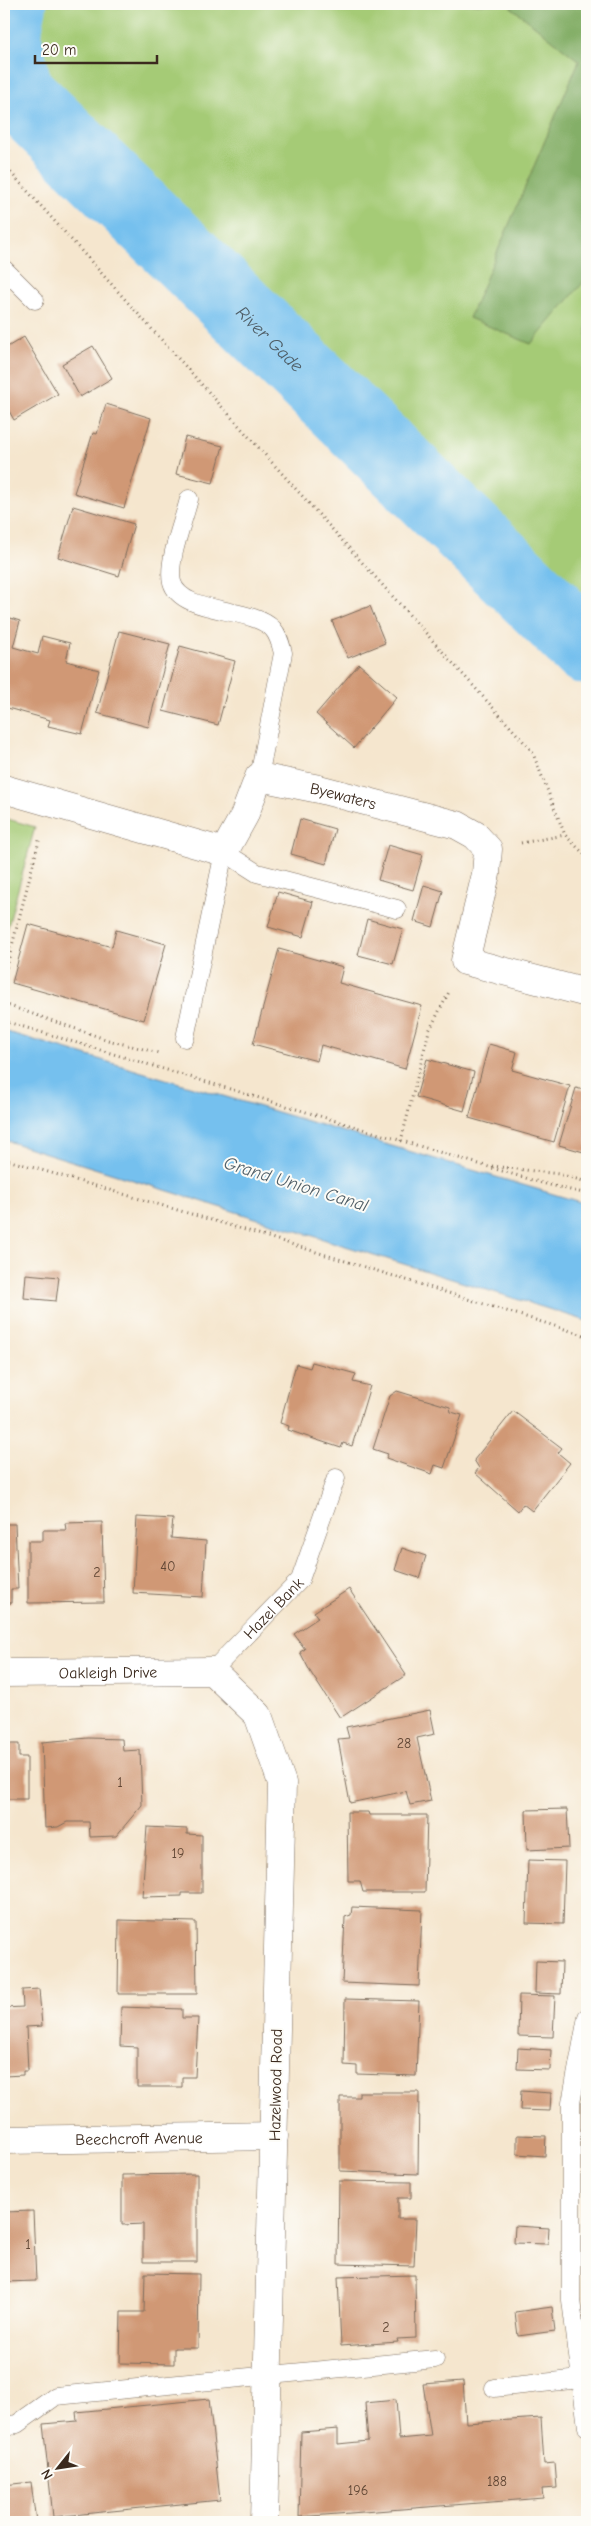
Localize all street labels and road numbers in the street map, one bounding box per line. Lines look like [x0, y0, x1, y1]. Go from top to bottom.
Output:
street label: Byewaters [308, 779, 378, 814]
street label: Hazel Bank [240, 1574, 308, 1643]
street label: Oakleigh Drive [59, 1664, 157, 1682]
street label: Hazelwood Road [266, 2029, 286, 2141]
street label: Beechcroft Avenue [75, 2129, 203, 2149]

